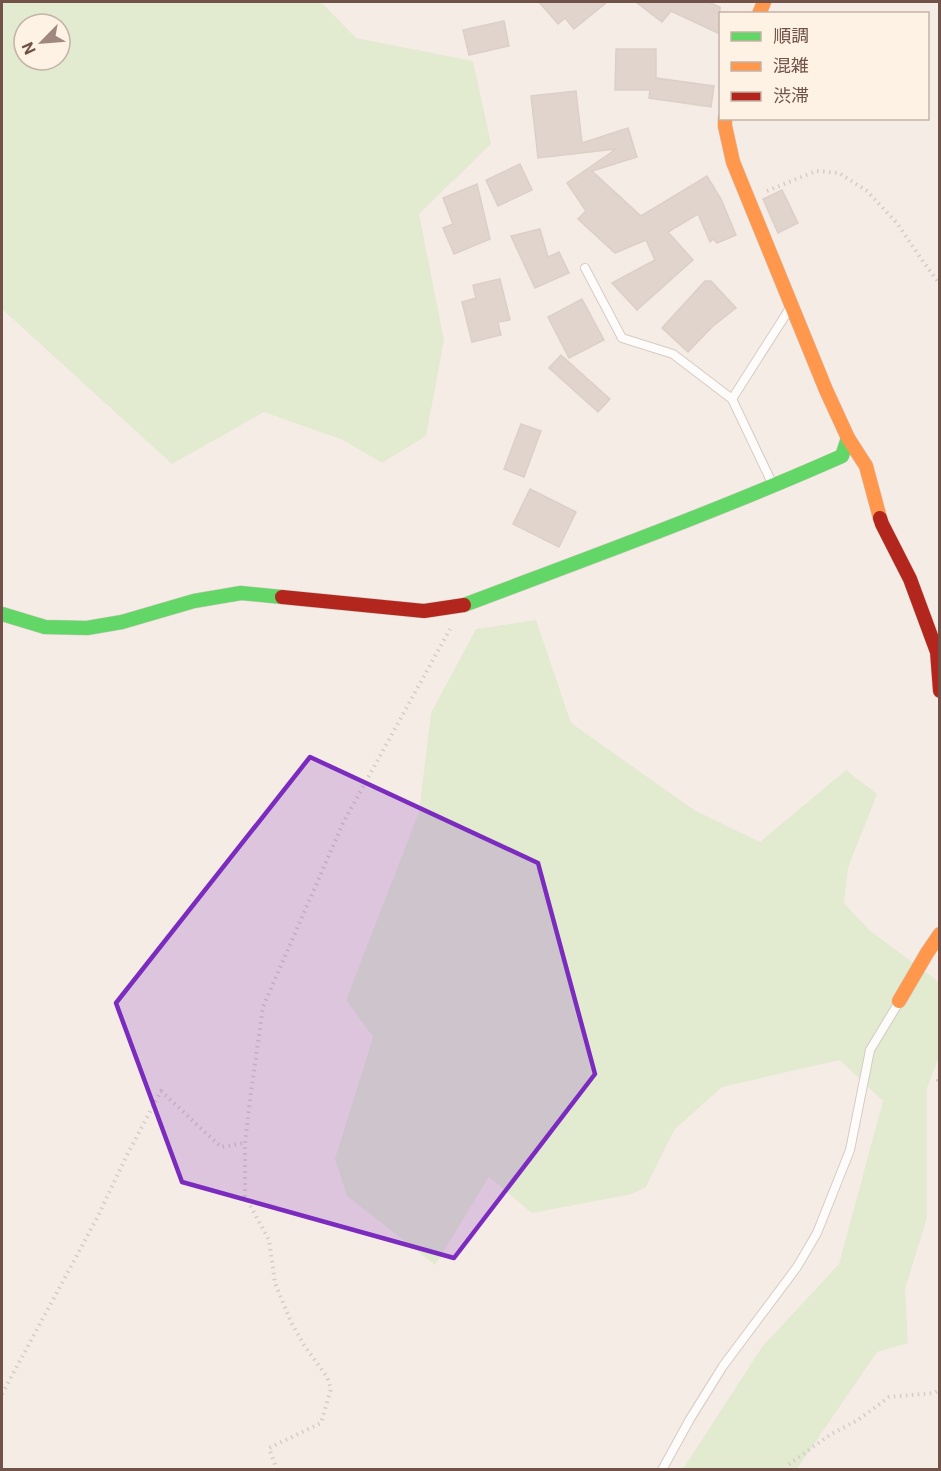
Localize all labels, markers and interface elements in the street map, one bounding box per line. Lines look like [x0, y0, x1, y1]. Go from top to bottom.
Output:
north arrow [12, 12, 72, 72]
legend [719, 12, 929, 120]
text: 順調 [773, 25, 809, 46]
text: N [18, 39, 40, 57]
text: 混雑 [773, 55, 809, 76]
text: 渋滞 [773, 85, 809, 106]

